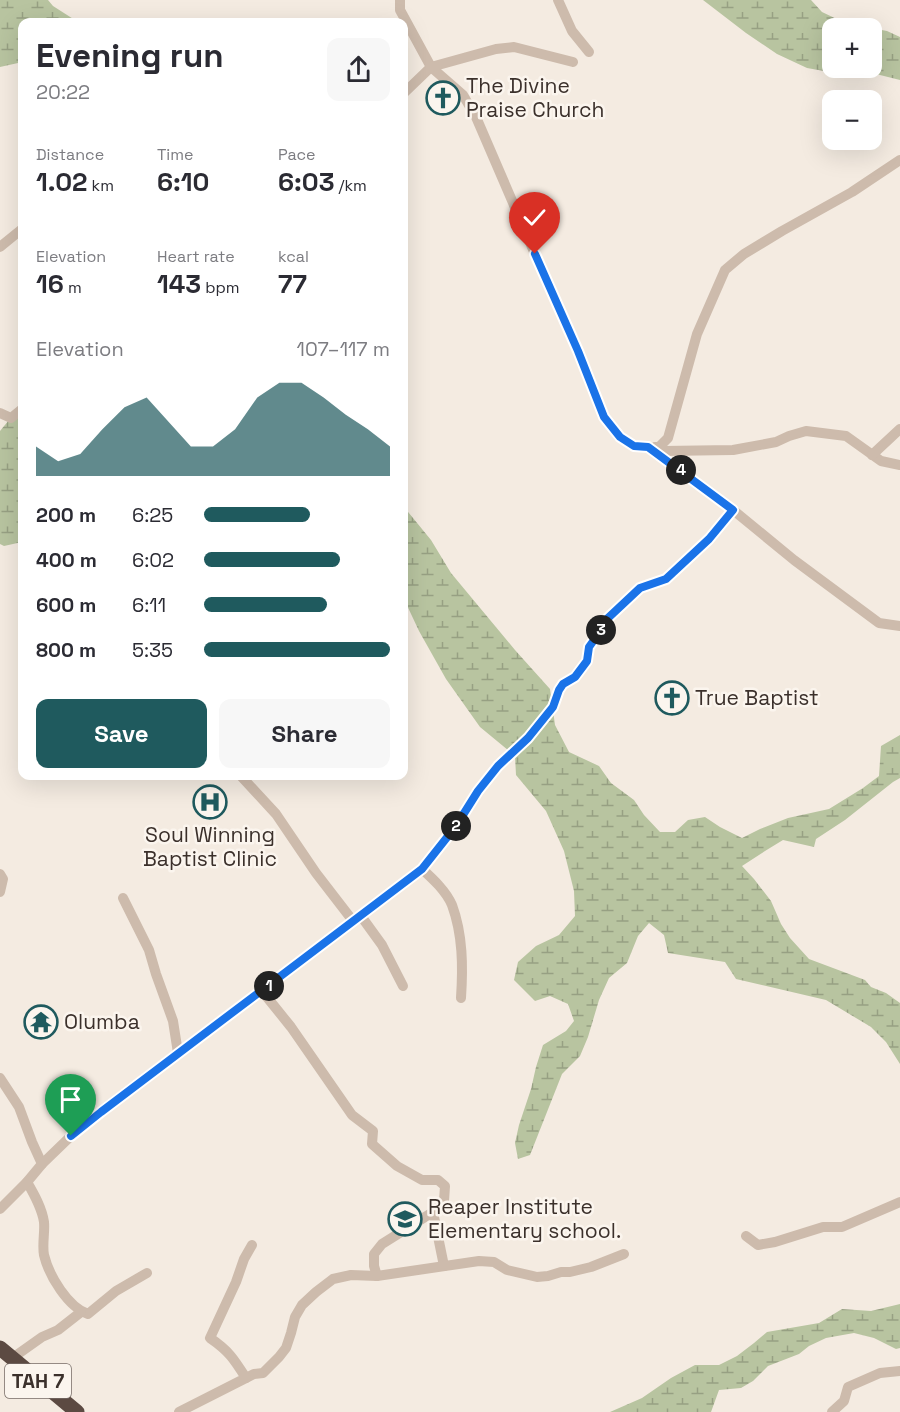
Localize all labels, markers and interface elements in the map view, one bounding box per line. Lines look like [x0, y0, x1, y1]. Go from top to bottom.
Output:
map controls [822, 18, 882, 150]
button: + [822, 18, 882, 78]
text: Evening run [36, 35, 224, 77]
button: share [327, 38, 390, 101]
place label: The Divine Praise Church [466, 72, 604, 123]
text: 20:22 [36, 79, 90, 105]
church icon: The Divine Praise Church [425, 80, 461, 116]
button: − [822, 90, 882, 150]
text: Distance [36, 144, 104, 165]
text: Time [157, 144, 193, 165]
text: Pace [278, 144, 315, 165]
text: 1.02 [36, 165, 87, 199]
text: 6:10 [157, 165, 209, 199]
text: 6:03 [278, 165, 334, 199]
text: km [87, 175, 114, 196]
text: /km [334, 175, 367, 196]
pin [509, 192, 560, 254]
icon: check [518, 201, 551, 234]
text: Elevation [36, 246, 106, 267]
text: Heart rate [157, 246, 235, 267]
text: kcal [278, 246, 309, 267]
text: 16 [36, 267, 64, 301]
text: 143 [157, 267, 201, 301]
text: 77 [278, 267, 307, 301]
text: m [64, 277, 82, 298]
text: bpm [201, 277, 240, 298]
text: Elevation [36, 336, 124, 362]
text: 107–117 m [297, 336, 390, 362]
pin: 4 [666, 455, 696, 485]
text: 4 [676, 459, 686, 480]
text: 200 m [36, 502, 96, 528]
text: 6:25 [132, 502, 173, 528]
text: 400 m [36, 547, 97, 573]
text: 6:02 [132, 547, 174, 573]
text: 600 m [36, 592, 96, 618]
text: 6:11 [132, 592, 166, 618]
pin: 3 [586, 615, 616, 645]
text: 3 [596, 619, 606, 640]
text: 800 m [36, 637, 96, 663]
text: 5:35 [132, 637, 173, 663]
church icon: True Baptist [654, 680, 690, 716]
place label: True Baptist [695, 684, 819, 711]
button: Save [36, 699, 207, 768]
button: Share [219, 699, 390, 768]
hospital icon: Soul Winning Baptist Clinic [192, 784, 228, 820]
pin: 2 [441, 811, 471, 841]
text: 2 [451, 815, 461, 836]
place label: Soul Winning Baptist Clinic [143, 821, 277, 872]
pin: 1 [254, 971, 284, 1001]
text: 1 [265, 975, 273, 996]
temple icon: Olumba [23, 1004, 59, 1040]
place label: Olumba [64, 1008, 140, 1035]
pin [45, 1074, 96, 1136]
icon: arrive [54, 1083, 87, 1116]
place label: Reaper Institute Elementary school. [428, 1193, 621, 1244]
school or university icon: Reaper Institute Elementary school. [387, 1201, 423, 1237]
road number: TAH 7 [5, 1364, 71, 1398]

